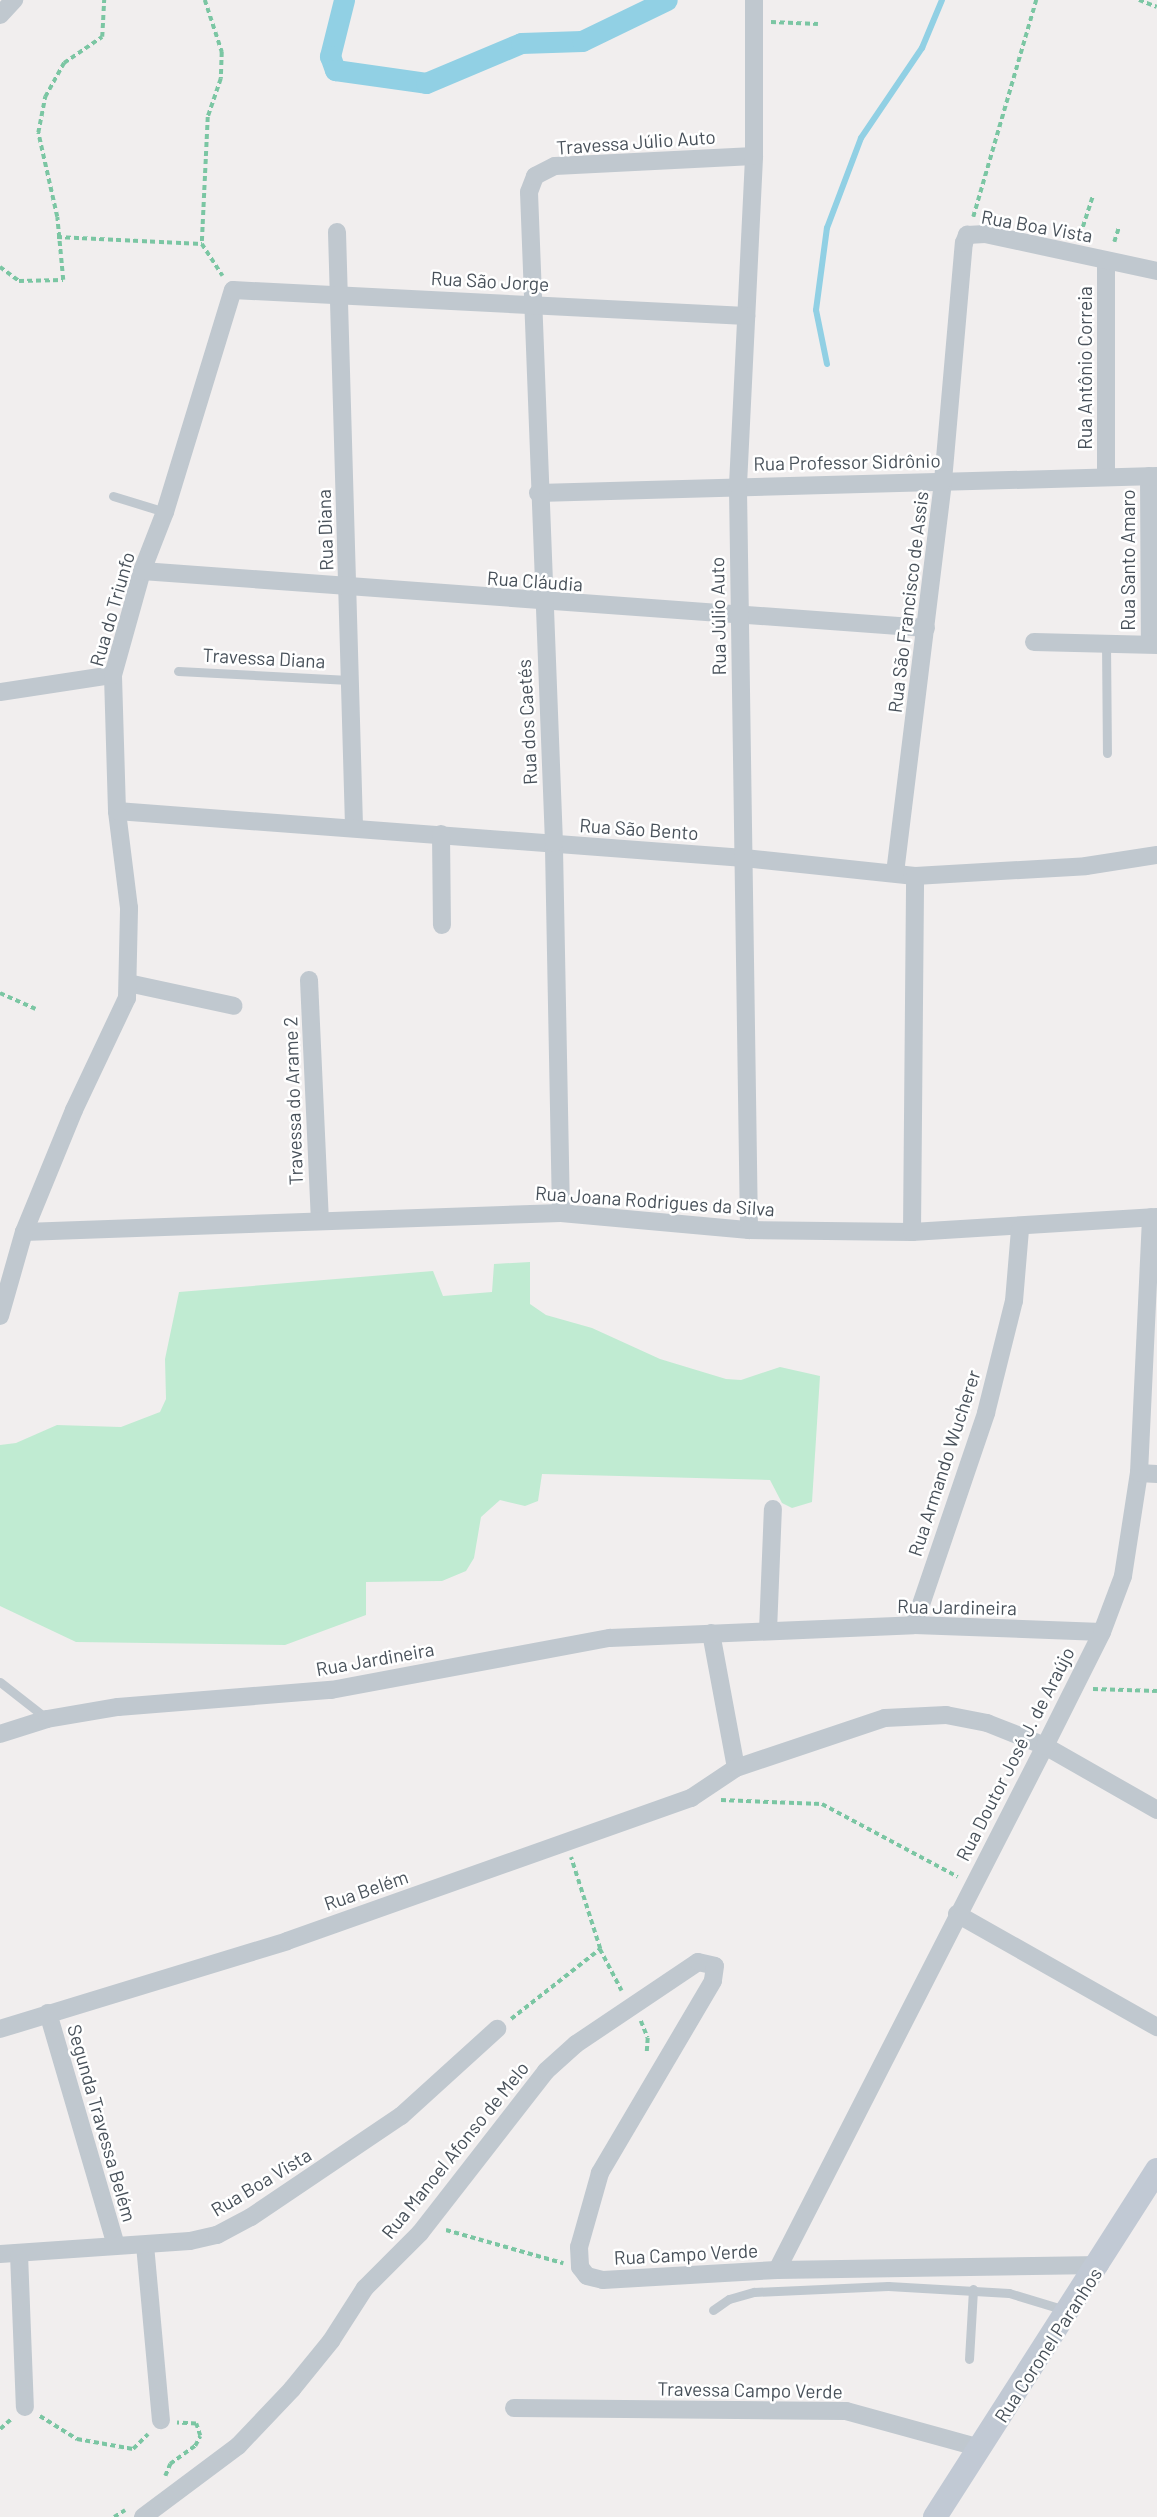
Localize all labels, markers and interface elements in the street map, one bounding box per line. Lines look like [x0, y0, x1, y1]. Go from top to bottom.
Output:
street label: Travessa Júlio Auto [556, 125, 716, 159]
street label: Rua Boa Vista [979, 205, 1095, 247]
street label: Rua São Jorge [430, 267, 550, 295]
street label: Rua Antônio Correia [1074, 286, 1096, 450]
street label: Rua Professor Sidrônio [753, 449, 941, 475]
street label: Rua Diana [312, 489, 338, 571]
street label: Rua Santo Amaro [1117, 489, 1139, 631]
street label: Rua São Francisco de Assis [883, 490, 933, 714]
street label: Rua do Triunfo [85, 549, 139, 669]
street label: Rua Júlio Auto [706, 557, 730, 675]
street label: Rua Cláudia [486, 566, 584, 596]
street label: Travessa Diana [202, 643, 326, 673]
street label: Rua dos Caetés [512, 659, 542, 785]
street label: Rua São Bento [579, 813, 699, 845]
street label: Travessa do Arame 2 [279, 1016, 307, 1186]
street label: Rua Joana Rodrigues da Silva [534, 1181, 776, 1221]
street label: Rua Armando Wucherer [903, 1367, 985, 1559]
street label: Rua Jardineira [897, 1595, 1017, 1619]
street label: Rua Jardineira [314, 1637, 436, 1681]
street label: Rua Doutor José J. de Araújo [951, 1643, 1079, 1865]
street label: Rua Belém [321, 1865, 411, 1915]
street label: Segunda Travessa Belém [63, 2022, 141, 2224]
street label: Rua Manoel Afonso de Melo [377, 2057, 533, 2243]
street label: Rua Boa Vista [207, 2143, 315, 2221]
street label: Rua Campo Verde [613, 2239, 759, 2269]
street label: Rua Coronel Paranhos [989, 2263, 1107, 2427]
street label: Travessa Campo Verde [657, 2377, 843, 2403]

